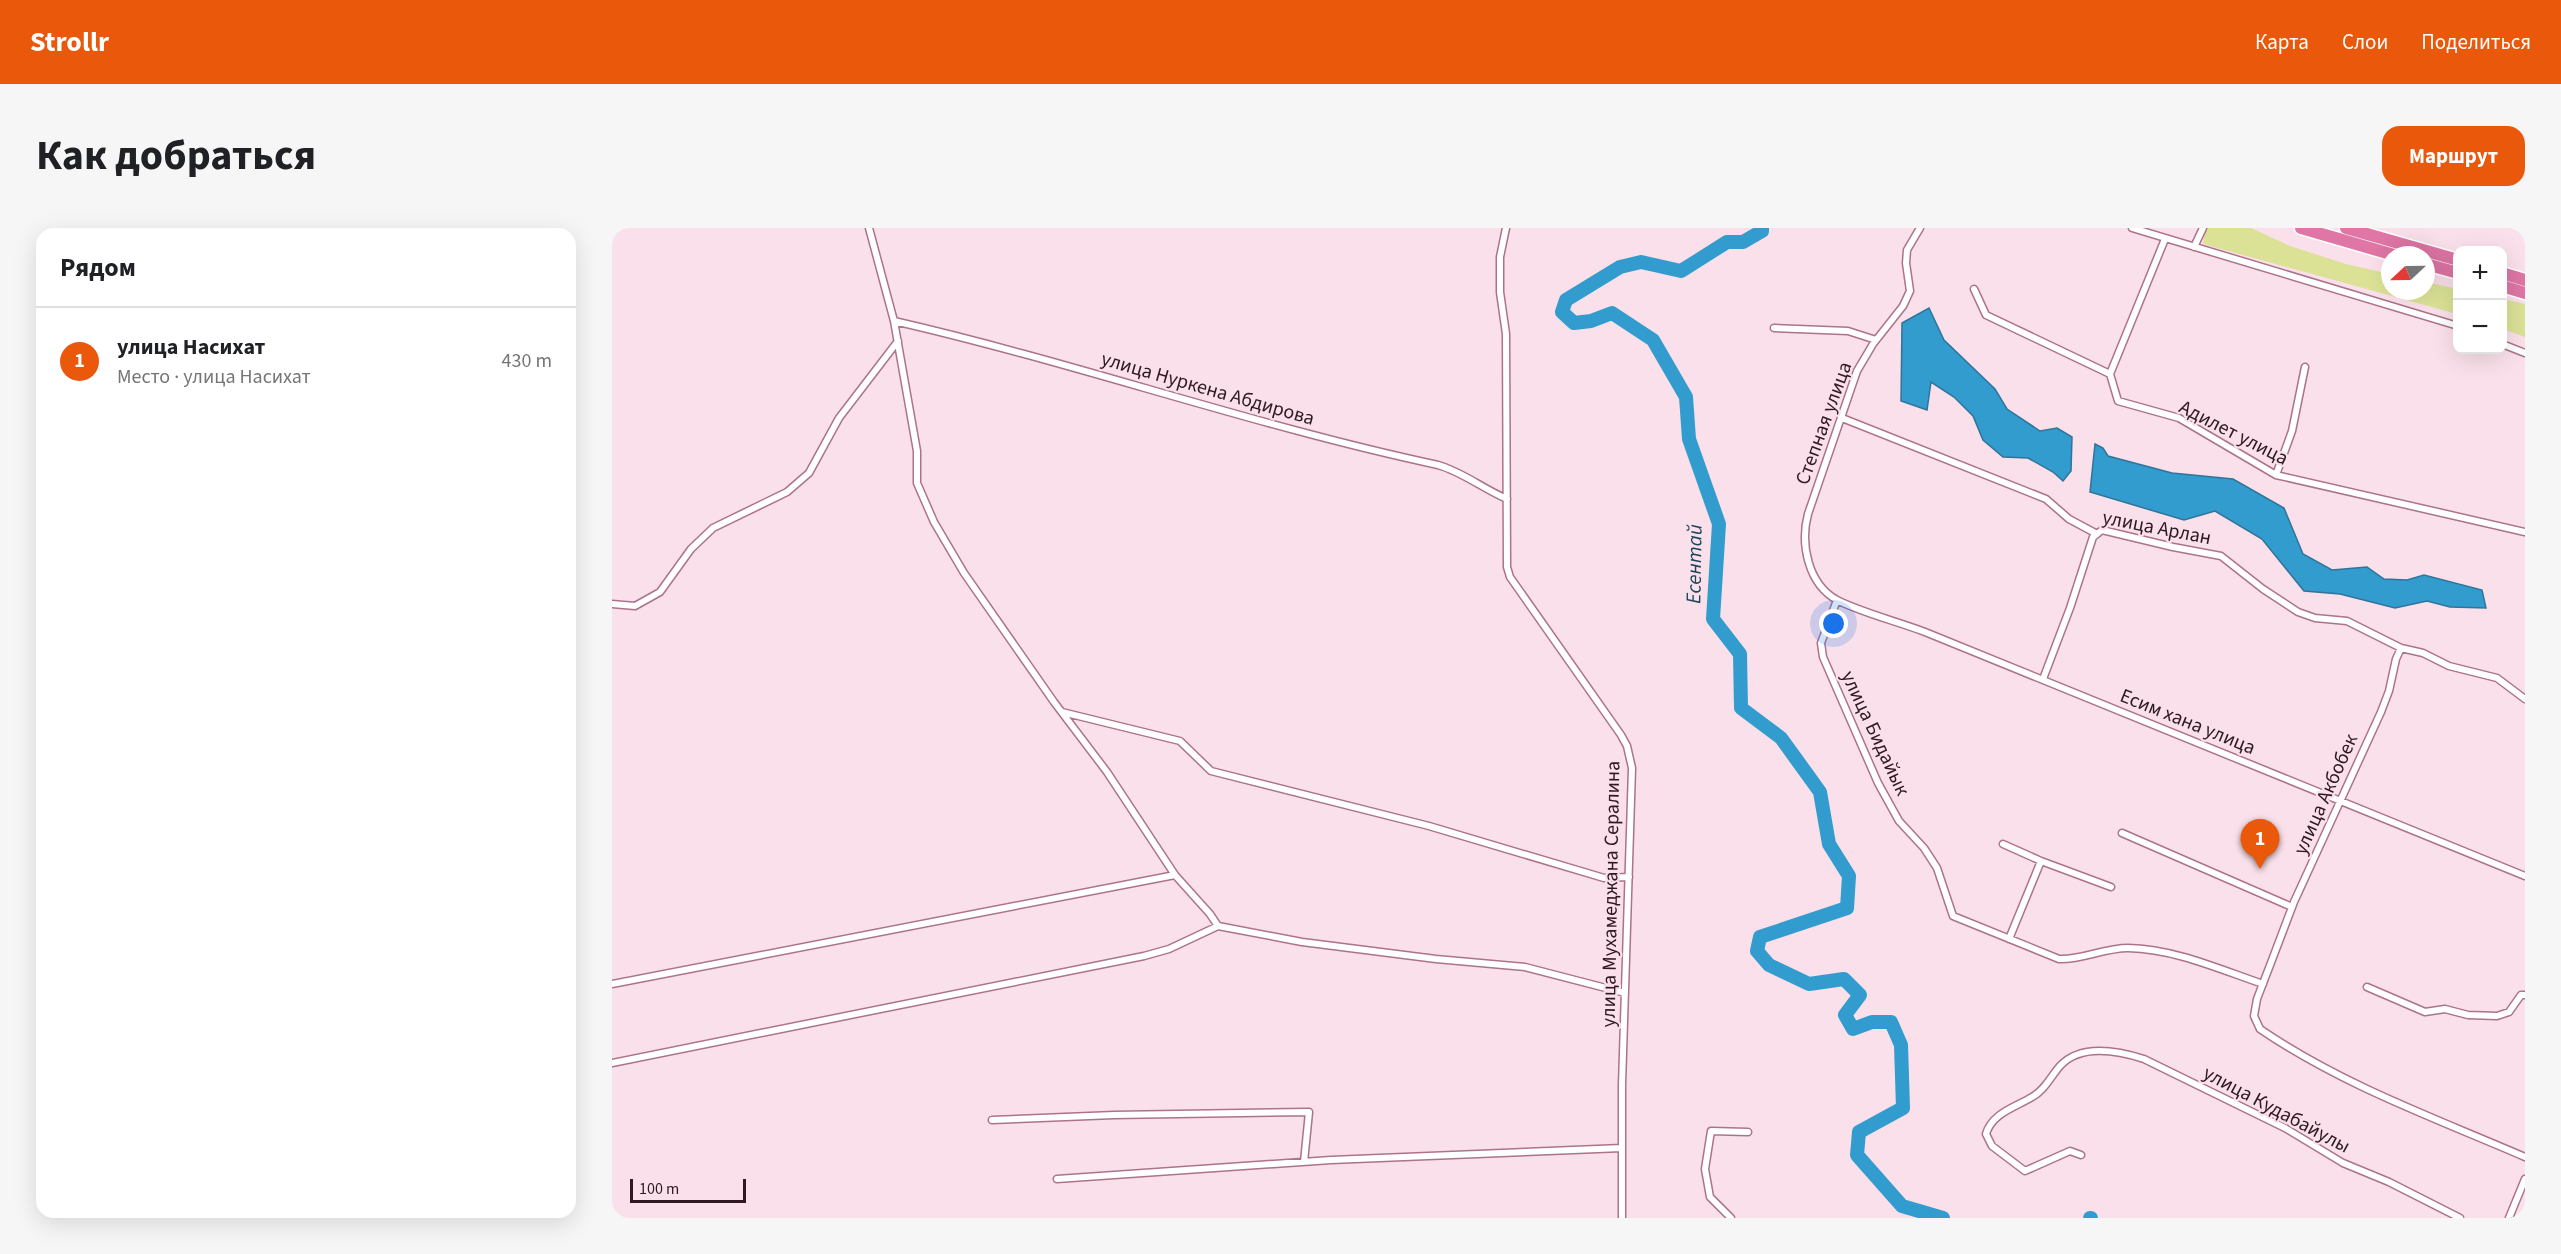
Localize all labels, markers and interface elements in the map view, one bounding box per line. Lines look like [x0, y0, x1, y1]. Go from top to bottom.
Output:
text: Strollr [30, 22, 109, 62]
text: Карта [2255, 27, 2309, 57]
text: Слои [2342, 27, 2388, 57]
text: Поделиться [2421, 27, 2531, 57]
text: Как добраться [36, 126, 316, 186]
button: Маршрут [2382, 126, 2525, 186]
north arrow [2381, 246, 2435, 300]
map controls [2453, 246, 2507, 354]
button: + [2453, 246, 2507, 300]
text: Рядом [60, 249, 136, 286]
button: − [2453, 300, 2507, 354]
text: улица Насихат [117, 331, 265, 363]
street label: улица Нуркена Абдирова [1098, 345, 1318, 433]
text: 1 [74, 347, 85, 375]
text: 430 m [502, 347, 552, 375]
street label: Степная улица [1789, 358, 1859, 489]
text: Место · улица Насихат [117, 363, 311, 391]
street label: Адилет улица [2174, 393, 2293, 472]
street label: улица Арлан [2100, 504, 2214, 552]
water label: Есентай [1678, 524, 1710, 604]
your location [1819, 609, 1848, 638]
street label: улица Бидайык [1834, 666, 1916, 801]
street label: Есим хана улица [2116, 682, 2260, 762]
street label: улица Акбобек [2287, 729, 2365, 859]
street label: улица Мухамеджана Сералина [1595, 760, 1627, 1028]
pin: 1 [2240, 820, 2280, 869]
street label: улица Кудабайулы [2198, 1059, 2355, 1161]
scale bar [630, 1176, 746, 1204]
text: 100 m [639, 1178, 679, 1200]

